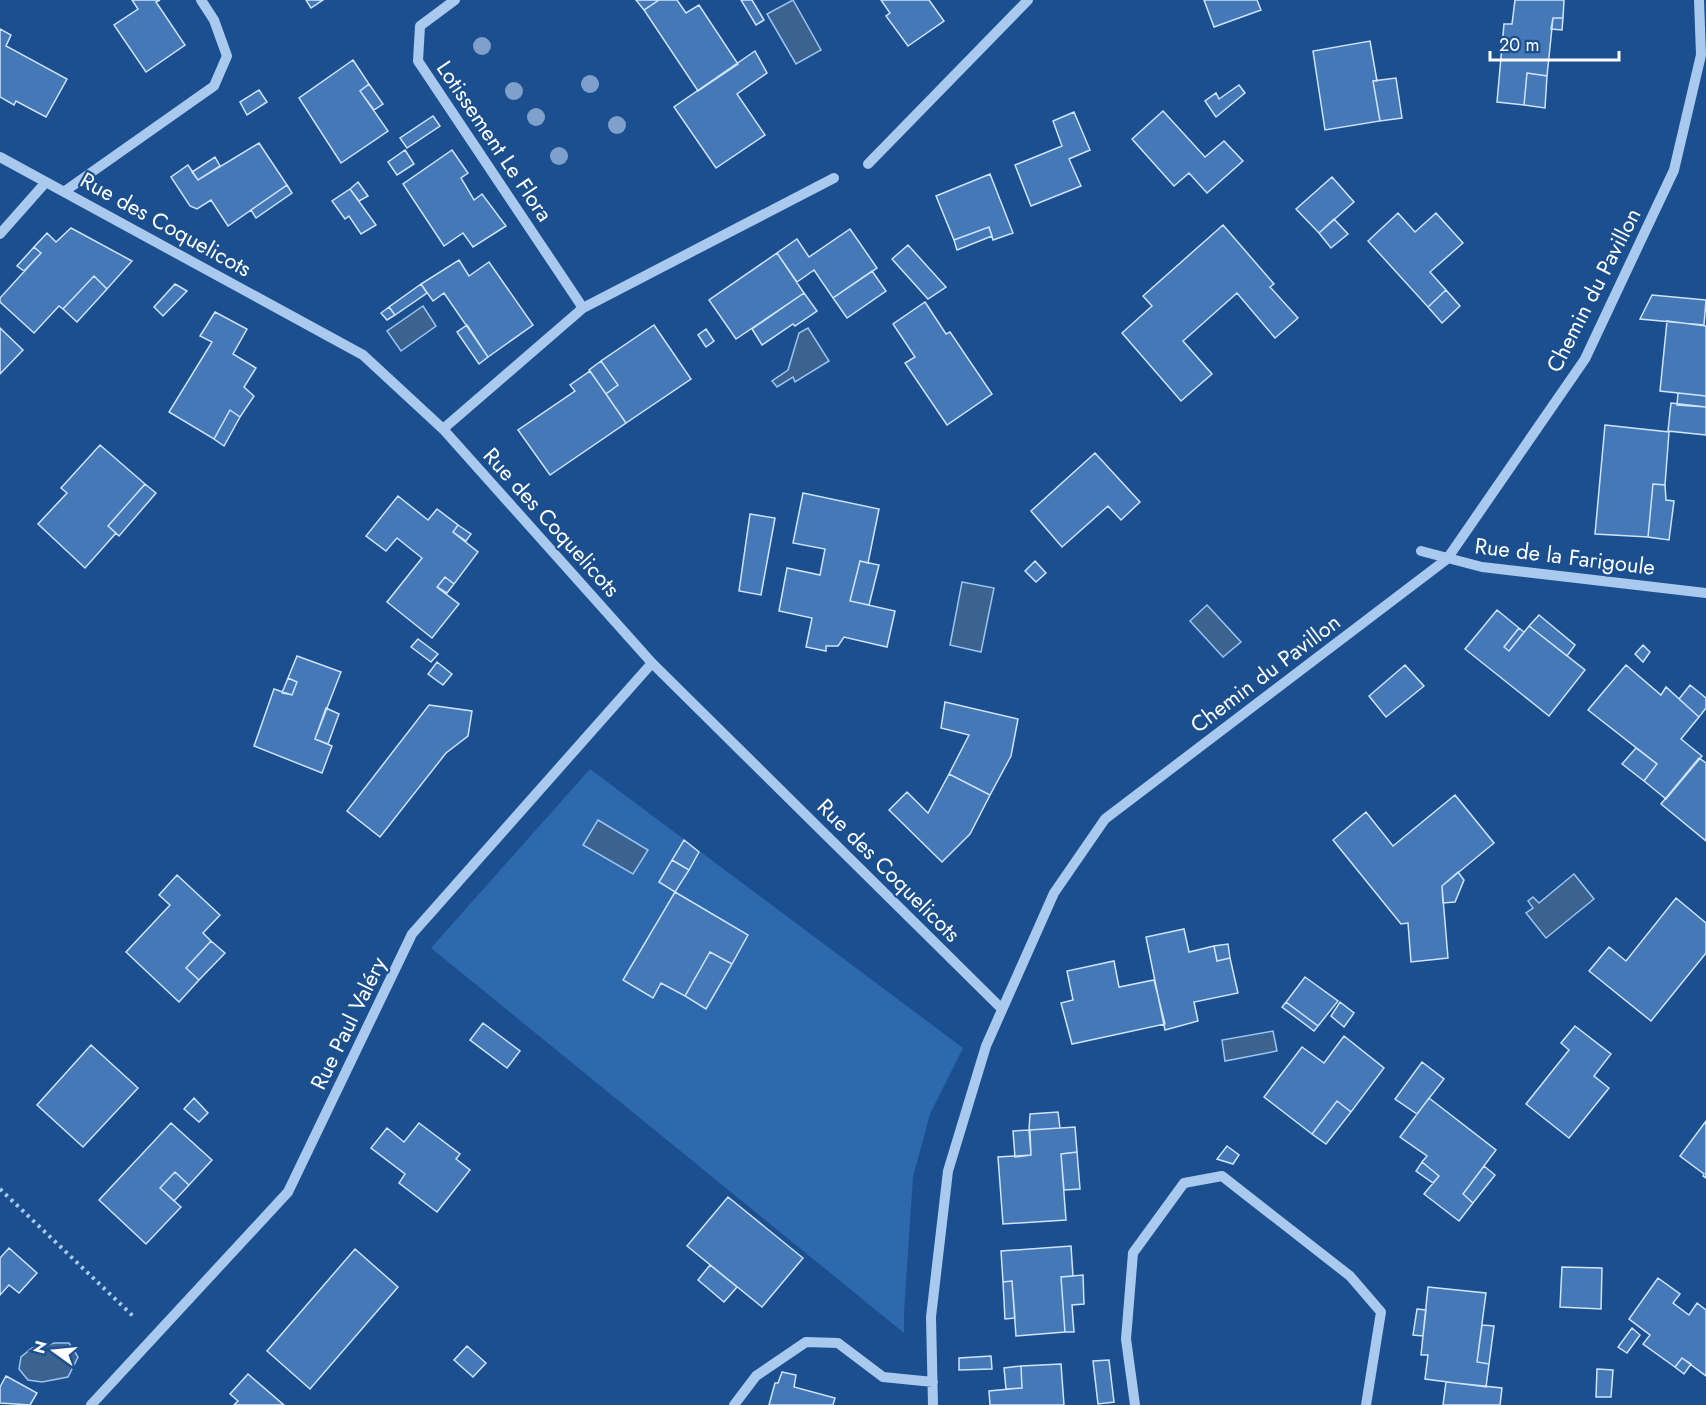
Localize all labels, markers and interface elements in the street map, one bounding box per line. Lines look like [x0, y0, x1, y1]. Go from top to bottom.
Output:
scale bar [1490, 24, 1619, 62]
text: 20 m [1499, 32, 1539, 58]
street label: Lotissement Le Flora [429, 54, 561, 228]
street label: Rue des Coquelicots [75, 164, 257, 284]
street label: Chemin du Pavillon [1538, 202, 1648, 378]
street label: Rue des Coquelicots [476, 440, 628, 604]
street label: Rue de la Farigoule [1473, 529, 1657, 583]
street label: Chemin du Pavillon [1183, 606, 1347, 740]
street label: Rue des Coquelicots [810, 791, 968, 949]
street label: Rue Paul Valéry [302, 951, 394, 1095]
north arrow [24, 1321, 84, 1381]
text: N [27, 1338, 53, 1356]

